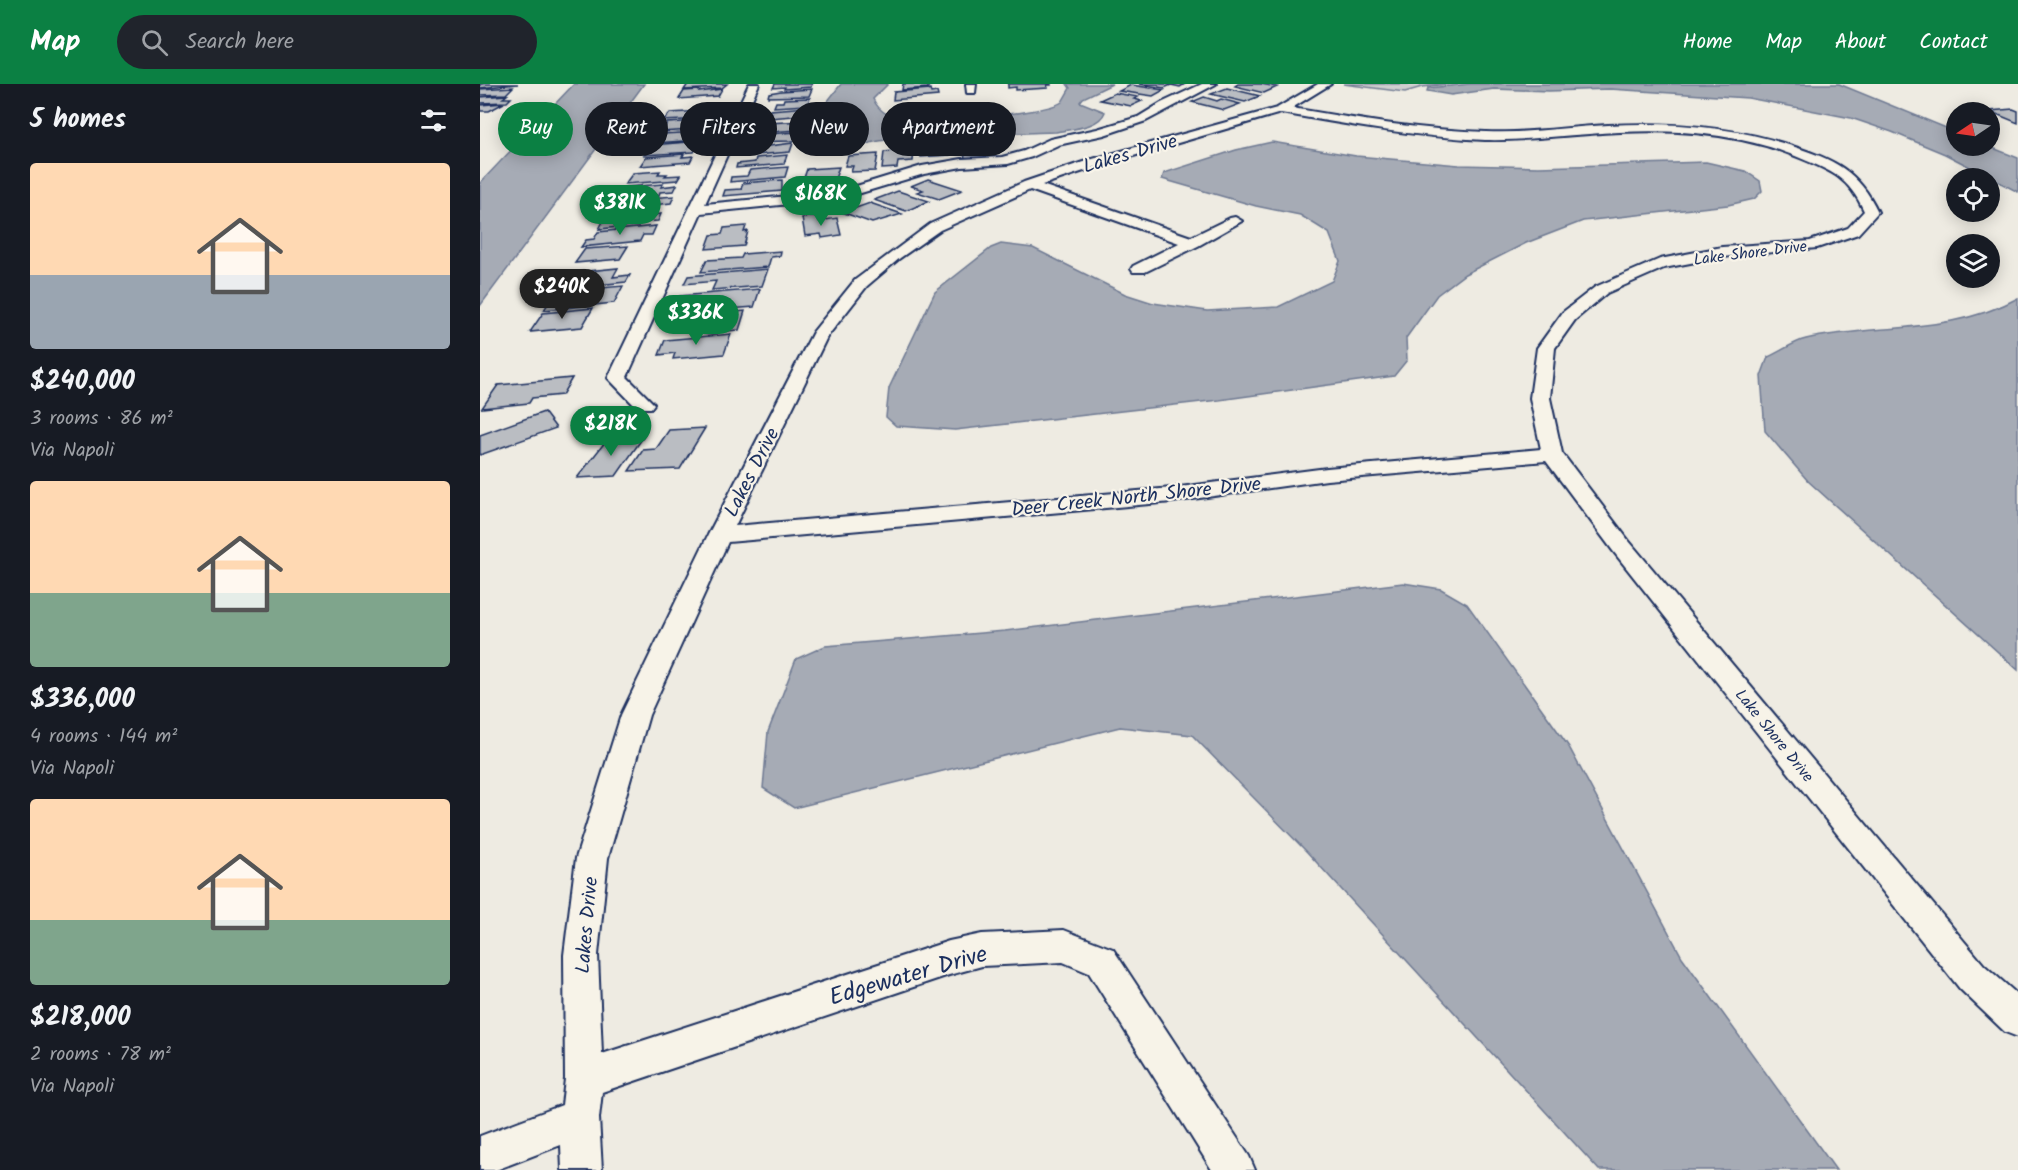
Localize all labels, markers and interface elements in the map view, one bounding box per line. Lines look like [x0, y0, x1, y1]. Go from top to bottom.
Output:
search box [117, 15, 537, 69]
text: Map [30, 20, 81, 65]
text: Search here [186, 25, 294, 60]
icon: search [138, 26, 171, 59]
text: Home [1683, 26, 1732, 59]
text: Map [1765, 26, 1802, 59]
text: About [1835, 26, 1886, 59]
text: Contact [1919, 26, 1988, 59]
text: 5 homes [30, 99, 126, 141]
chip: Buy [498, 102, 573, 156]
chip: Rent [585, 102, 668, 156]
chip: Filters [680, 102, 777, 156]
chip: New [789, 102, 869, 156]
chip: Apartment [881, 102, 1016, 156]
north arrow [1946, 102, 2000, 156]
map controls [1946, 102, 2000, 288]
icon: filters [417, 104, 450, 137]
street label: Lakes Drive [1080, 126, 1182, 184]
button: locate [1946, 168, 2000, 222]
pin: $168K [779, 176, 863, 227]
text: $168K [795, 179, 847, 211]
pin: $381K [578, 185, 662, 236]
text: $381K [594, 188, 646, 220]
icon: home [186, 202, 294, 310]
street label: Lake Shore Drive [1692, 234, 1808, 273]
button: layers [1946, 234, 2000, 288]
pin: $240K [520, 269, 604, 320]
text: $240K [534, 272, 590, 304]
pin: $336K [654, 295, 738, 346]
text: $336K [668, 298, 724, 330]
text: $240,000 [30, 361, 135, 403]
text: 3 rooms · 86 m² [30, 403, 173, 435]
pin: $218K [569, 406, 653, 457]
text: $218K [584, 409, 638, 441]
street label: Lakes Drive [717, 422, 789, 523]
text: Via Napoli [30, 435, 114, 467]
street label: Deer Creek North Shore Drive [1010, 469, 1263, 527]
icon: home [186, 520, 294, 628]
text: $336,000 [30, 679, 135, 721]
street label: Lake Shore Drive [1728, 684, 1819, 788]
text: 4 rooms · 144 m² [30, 721, 177, 753]
text: Via Napoli [30, 753, 114, 785]
icon: home [186, 838, 294, 946]
street label: Lakes Drive [568, 875, 608, 975]
street label: Edgewater Drive [825, 935, 992, 1018]
text: $218,000 [30, 997, 131, 1039]
text: 2 rooms · 78 m² [30, 1039, 171, 1071]
text: Via Napoli [30, 1071, 114, 1103]

